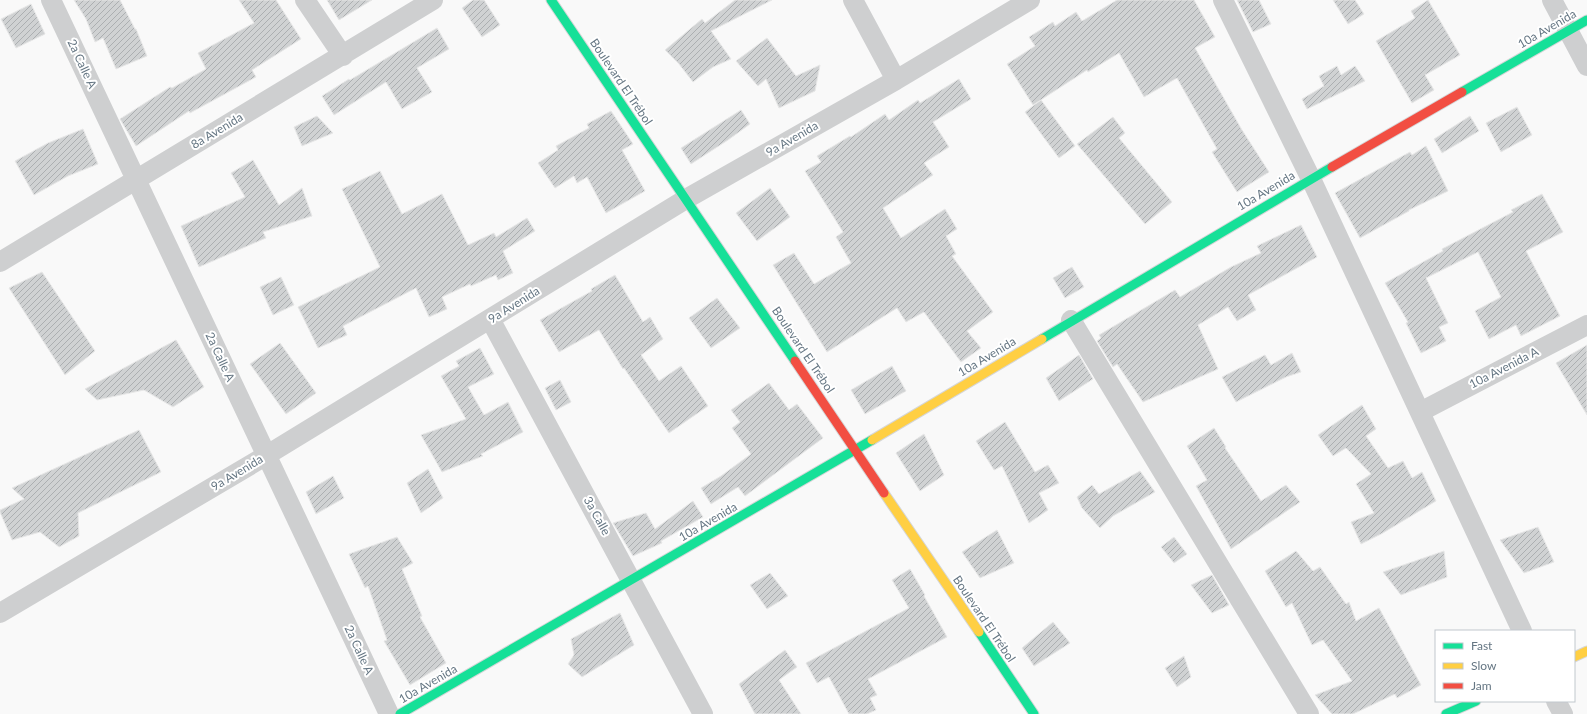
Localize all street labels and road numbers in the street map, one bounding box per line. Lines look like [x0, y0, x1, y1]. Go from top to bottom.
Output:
street label: 10a Avenida [1515, 6, 1579, 51]
street label: Boulevard El Trébol [587, 36, 656, 128]
street label: 2a Calle A [65, 37, 101, 92]
street label: 8a Avenida [188, 109, 245, 152]
street label: 9a Avenida [763, 118, 821, 160]
street label: 10a Avenida [1234, 167, 1297, 214]
street label: 9a Avenida [485, 283, 542, 326]
street label: Boulevard El Trébol [769, 304, 838, 396]
street label: 2a Calle A [203, 330, 239, 385]
street label: 10a Avenida [955, 333, 1018, 380]
street label: 10a Avenida A [1467, 343, 1542, 391]
street label: 9a Avenida [208, 451, 265, 494]
street label: 3a Calle [581, 494, 614, 538]
street label: 10a Avenida [676, 499, 740, 544]
street label: Boulevard El Trébol [950, 573, 1019, 665]
street label: 2a Calle A [342, 623, 378, 678]
street label: 10a Avenida [396, 661, 460, 706]

